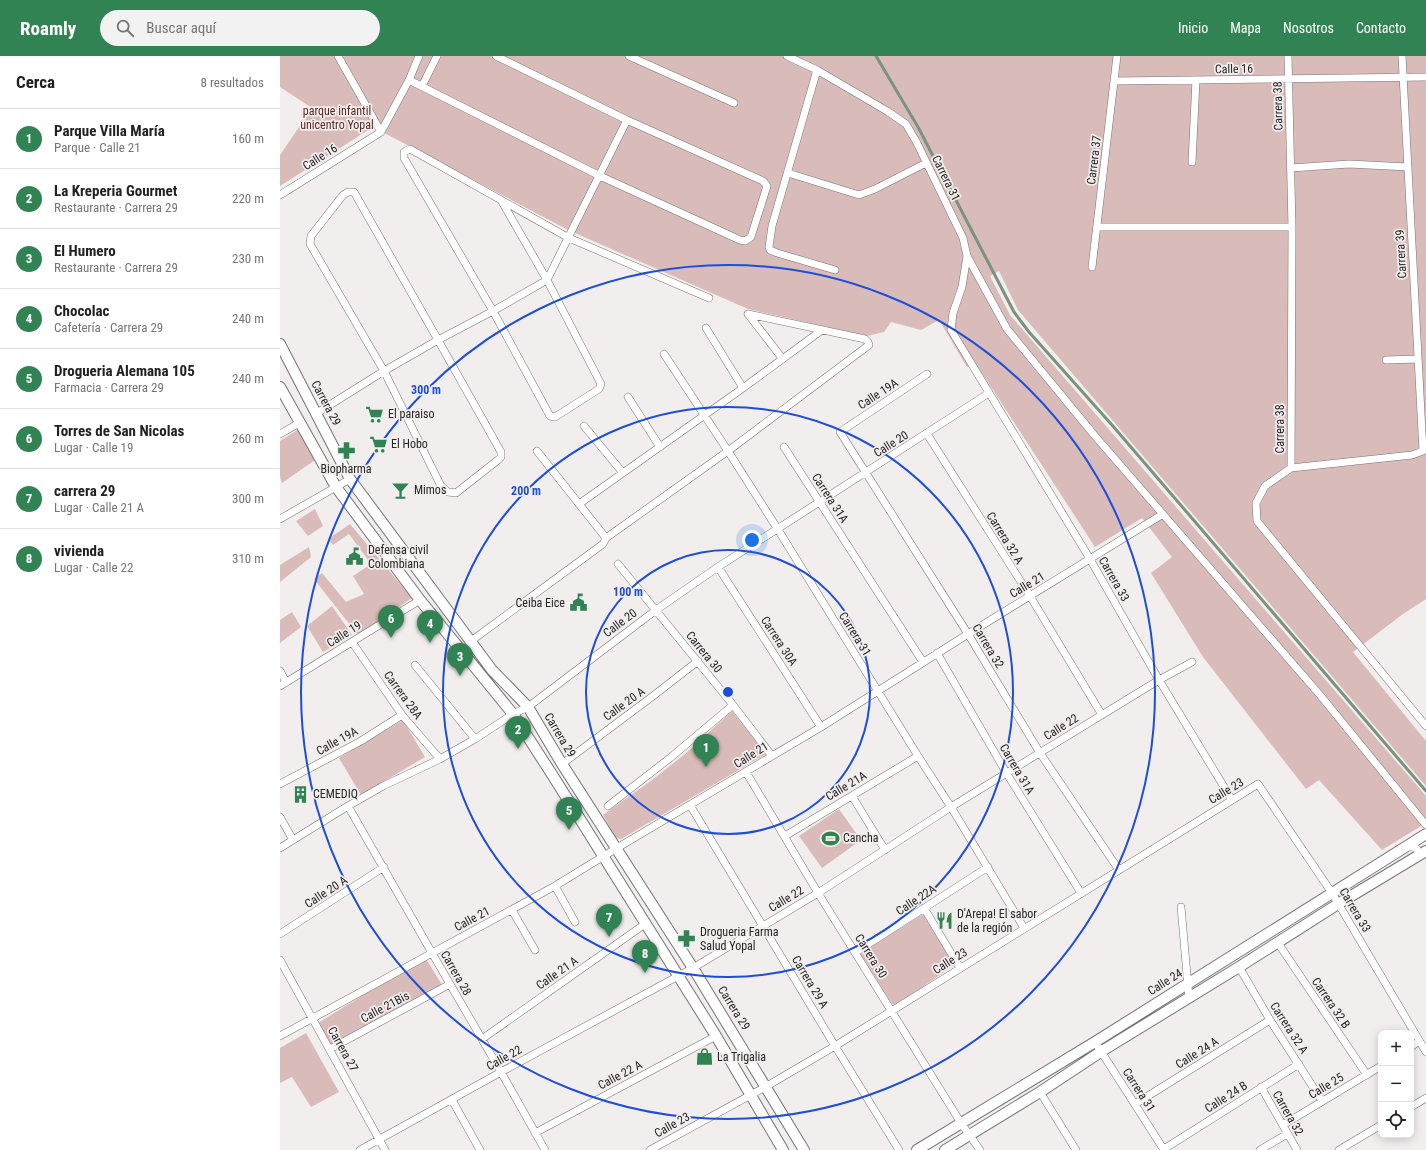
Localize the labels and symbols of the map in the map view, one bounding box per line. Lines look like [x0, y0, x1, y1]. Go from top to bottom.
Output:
street label: Calle 16 [1215, 62, 1253, 76]
street label: Carrera 38 [1271, 81, 1285, 131]
park label: parque infantil unicentro Yopal [300, 104, 374, 132]
street label: Carrera 37 [1084, 135, 1104, 185]
street label: Calle 16 [300, 141, 340, 173]
street label: Carrera 31 [929, 153, 963, 203]
street label: Carrera 39 [1393, 229, 1409, 279]
street label: Calle 19A [855, 376, 901, 412]
street label: Carrera 29 [308, 378, 344, 428]
text: 300 m [411, 383, 441, 397]
supermarket icon: El paraiso [365, 404, 385, 424]
street label: Carrera 38 [1273, 404, 1287, 454]
place label: El paraiso [388, 407, 435, 421]
street label: Calle 20 [871, 428, 911, 460]
supermarket icon: El Hobo [368, 434, 388, 454]
place label: El Hobo [391, 437, 428, 451]
pharmacy icon: Biopharma [336, 440, 356, 460]
place label: Biopharma [320, 462, 372, 476]
street label: Carrera 31A [809, 471, 851, 525]
bar icon: Mimos [391, 480, 411, 500]
place label: Mimos [414, 483, 446, 497]
text: 200 m [511, 484, 541, 498]
street label: Carrera 32 A [983, 509, 1027, 567]
your location [742, 530, 762, 550]
place label: Defensa civil Colombiana [368, 543, 428, 571]
public building icon: Defensa civil Colombiana [345, 547, 365, 567]
street label: Carrera 33 [1096, 554, 1132, 604]
street label: Calle 21 [1007, 569, 1047, 601]
text: 100 m [613, 585, 643, 599]
public building icon: Ceiba Eice [568, 593, 588, 613]
place label: Ceiba Eice [516, 596, 565, 610]
pin: 6 [378, 605, 404, 638]
street label: Calle 20 [600, 606, 640, 640]
street label: Carrera 31 [836, 609, 874, 659]
pin: 4 [417, 610, 443, 643]
street label: Carrera 30A [758, 614, 800, 668]
street label: Calle 19 [324, 618, 364, 650]
street label: Carrera 32 [969, 621, 1007, 671]
street label: Carrera 30 [683, 628, 725, 676]
pin: 3 [447, 643, 473, 676]
street label: Carrera 28A [381, 668, 425, 722]
street label: Calle 20 A [600, 684, 648, 724]
centre of rings [721, 685, 735, 699]
street label: Carrera 29 [541, 710, 579, 760]
street label: Calle 22 [1041, 711, 1081, 743]
pin: 2 [505, 716, 531, 749]
street label: Calle 19A [314, 724, 360, 758]
pin: 1 [693, 734, 719, 767]
street label: Calle 21 [731, 739, 771, 771]
street label: Carrera 31A [997, 741, 1037, 797]
street label: Calle 21A [823, 768, 869, 804]
street label: Calle 23 [1206, 775, 1246, 807]
building icon: CEMEDIQ [290, 784, 310, 804]
place label: CEMEDIQ [313, 787, 358, 801]
pin: 5 [556, 797, 582, 830]
sports icon: Cancha [820, 828, 840, 848]
place label: Cancha [843, 831, 879, 845]
street label: Calle 20 A [302, 873, 350, 911]
street label: Calle 22A [893, 882, 939, 918]
street label: Calle 22 [766, 883, 806, 915]
street label: Carrera 33 [1336, 885, 1374, 935]
street label: Calle 21 [452, 904, 492, 934]
pin: 7 [596, 904, 622, 937]
place label: D'Arepa! El sabor de la región [957, 907, 1037, 935]
restaurant icon: D'Arepa! El sabor de la región [934, 911, 954, 931]
place label: Drogueria Farma Salud Yopal [700, 925, 779, 953]
pharmacy icon: Drogueria Farma Salud Yopal [677, 929, 697, 949]
street label: Carrera 30 [852, 931, 890, 981]
pin: 8 [632, 940, 658, 973]
street label: Calle 23 [930, 945, 970, 977]
street label: Carrera 28 [438, 948, 474, 998]
street label: Calle 21 A [533, 953, 581, 992]
street label: Carrera 29 A [789, 953, 831, 1011]
street label: Calle 24 [1145, 966, 1185, 998]
street label: Carrera 32 B [1309, 975, 1353, 1031]
street label: Carrera 29 [715, 983, 753, 1033]
street label: Calle 21Bis [358, 988, 412, 1026]
street label: Carrera 32 A [1267, 1000, 1311, 1057]
street label: Carrera 27 [325, 1024, 361, 1074]
street label: Calle 24 A [1173, 1034, 1221, 1072]
street label: Calle 22 [484, 1043, 524, 1073]
shop icon: La Trigalia [694, 1047, 714, 1067]
place label: La Trigalia [717, 1050, 766, 1064]
street label: Calle 22 A [596, 1058, 645, 1092]
street label: Carrera 31 [1120, 1066, 1158, 1114]
street label: Calle 25 [1306, 1070, 1346, 1102]
street label: Calle 24 B [1202, 1078, 1250, 1116]
street label: Carrera 32 [1270, 1088, 1306, 1138]
street label: Calle 23 [652, 1110, 692, 1140]

